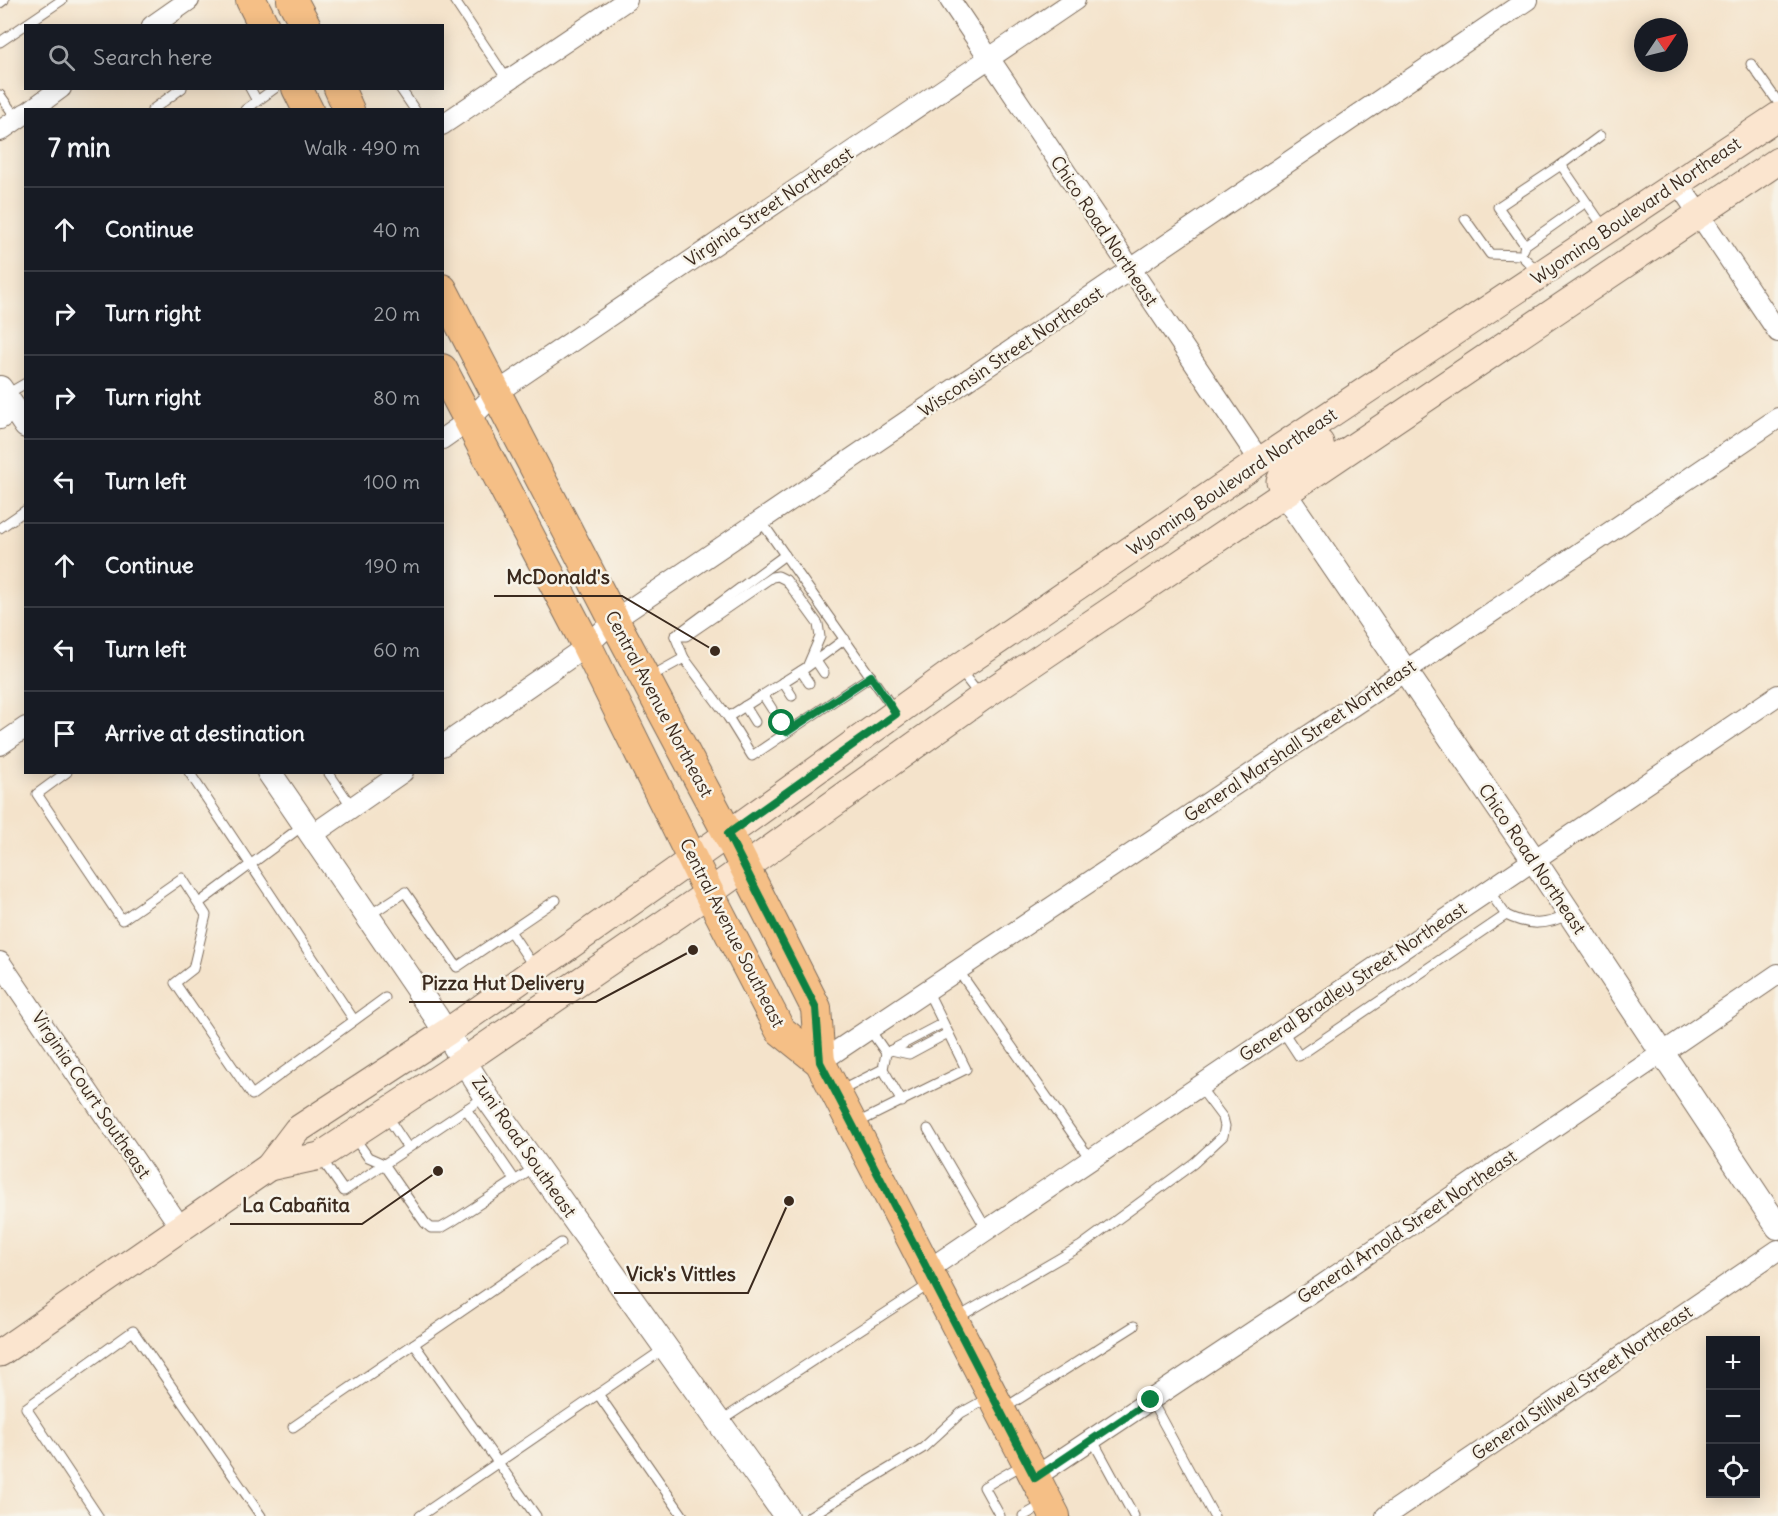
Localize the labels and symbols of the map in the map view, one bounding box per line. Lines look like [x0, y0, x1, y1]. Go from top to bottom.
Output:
north arrow [1634, 18, 1688, 72]
street label: Wyoming Boulevard Northeast [1526, 132, 1745, 290]
street label: Virginia Street Northeast [680, 142, 857, 272]
street label: Chico Road Northeast [1046, 151, 1163, 310]
street label: Wisconsin Street Northeast [914, 281, 1107, 422]
street label: Wyoming Boulevard Northeast [1122, 403, 1341, 561]
callout: McDonald's [494, 558, 622, 596]
text: McDonald's [506, 564, 610, 589]
street label: Central Avenue Northeast [600, 606, 718, 801]
street label: General Marshall Street Northeast [1179, 654, 1420, 827]
route start [768, 709, 794, 735]
street label: Chico Road Northeast [1474, 779, 1591, 938]
street label: Central Avenue Southeast [675, 834, 790, 1031]
street label: General Bradley Street Northeast [1235, 897, 1471, 1066]
callout: Pizza Hut Delivery [409, 964, 596, 1002]
text: Pizza Hut Delivery [421, 970, 585, 995]
street label: Virginia Court Southeast [27, 1007, 156, 1183]
street label: Zuni Road Southeast [467, 1072, 582, 1222]
street label: General Arnold Street Northeast [1293, 1144, 1521, 1309]
callout: La Cabañita [230, 1186, 362, 1224]
text: La Cabañita [242, 1192, 351, 1217]
callout: Vick's Vittles [614, 1255, 748, 1293]
text: Vick's Vittles [626, 1261, 736, 1286]
street label: General Stillwel Street Northeast [1467, 1300, 1696, 1465]
route end [1137, 1386, 1163, 1412]

